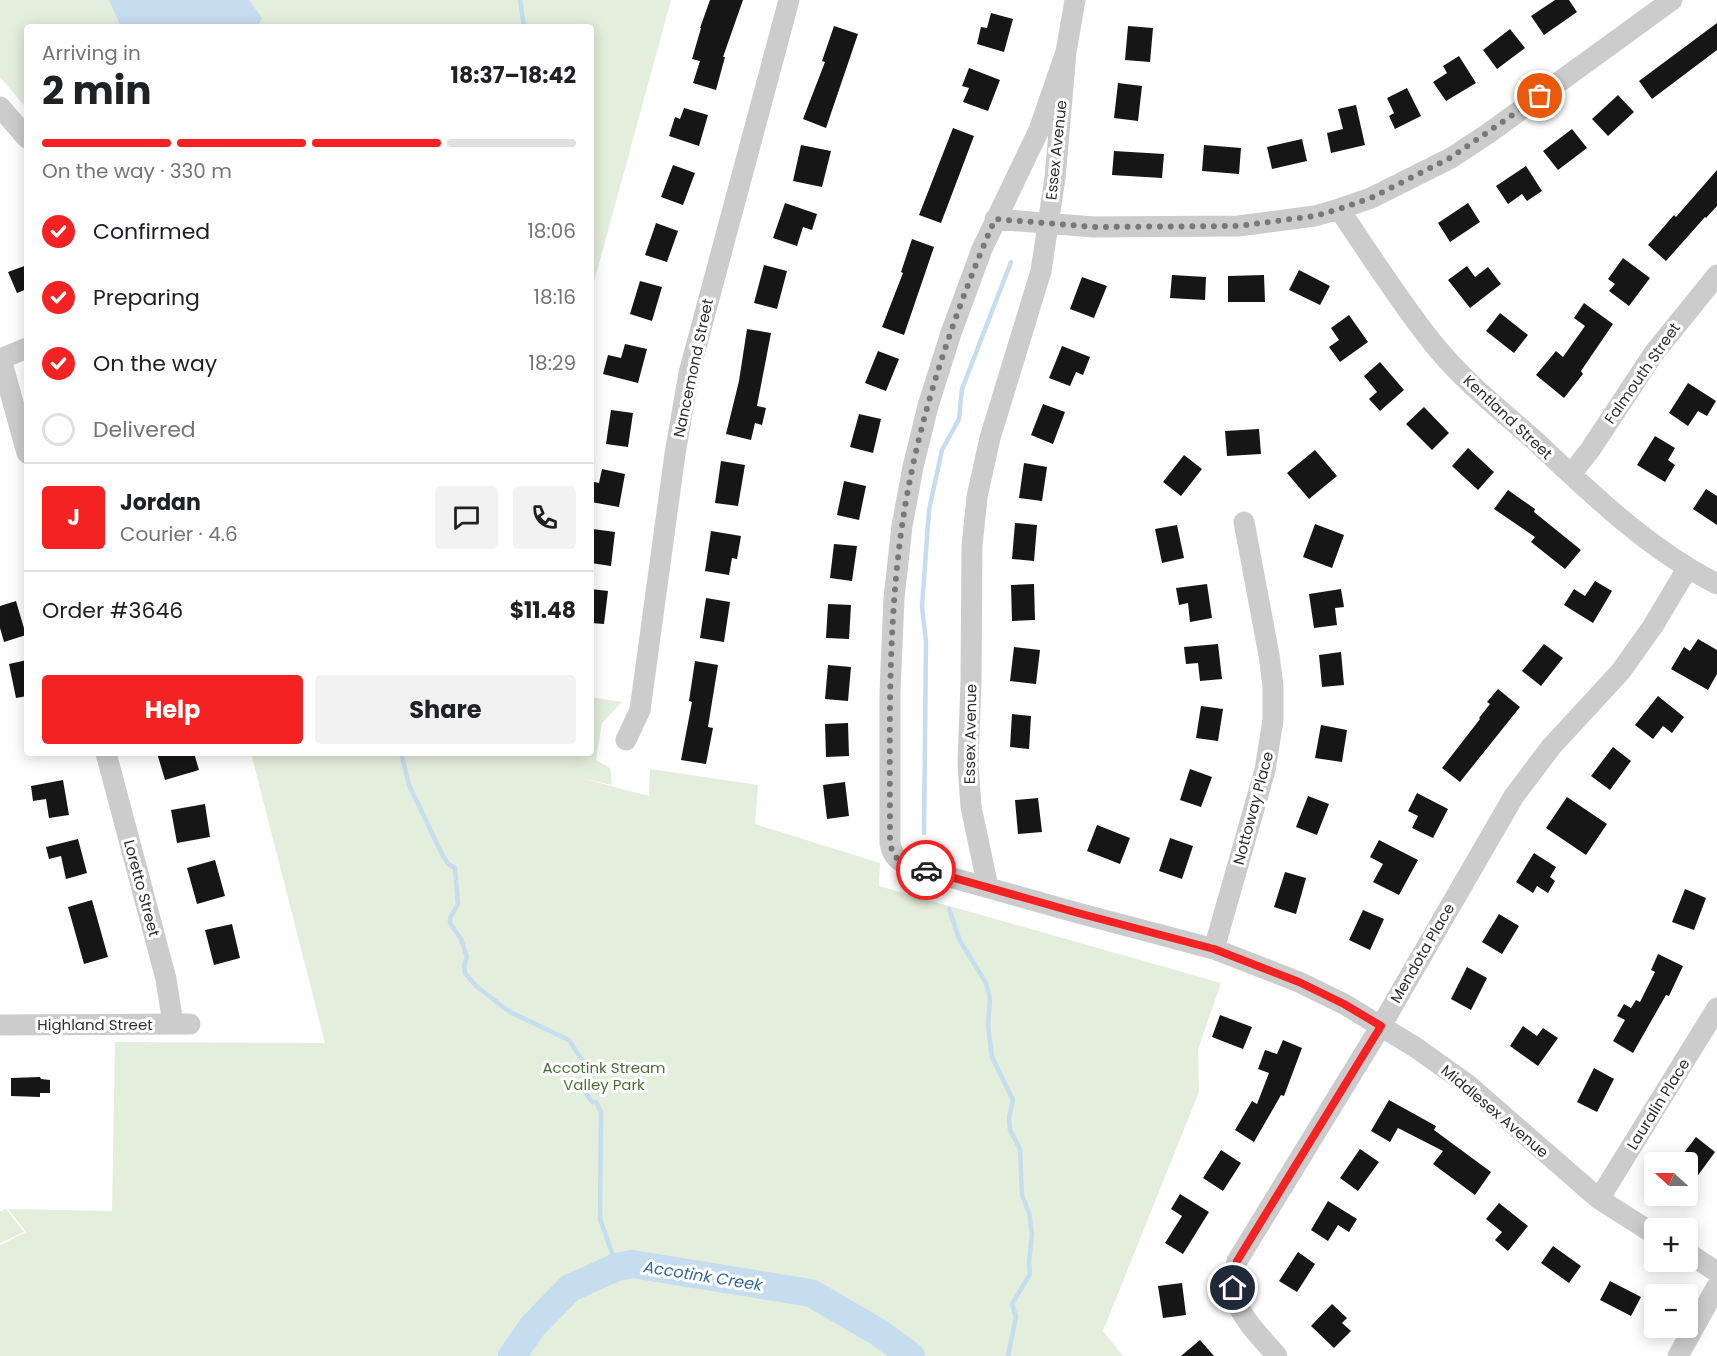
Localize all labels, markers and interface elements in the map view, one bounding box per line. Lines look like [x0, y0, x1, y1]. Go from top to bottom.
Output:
text: Arriving in [42, 39, 141, 67]
text: 18:37–18:42 [451, 60, 576, 91]
text: 2 min [42, 63, 152, 118]
pin [1514, 70, 1565, 121]
icon: bag [1523, 79, 1556, 112]
street label: Essex Avenue [1040, 99, 1072, 201]
text: On the way · 330 m [42, 157, 232, 185]
icon: check [42, 215, 75, 248]
text: Confirmed [93, 216, 210, 247]
text: 18:06 [527, 217, 576, 245]
icon: check [42, 281, 75, 314]
text: Preparing [93, 282, 200, 313]
text: 18:16 [534, 283, 576, 311]
street label: Nancemond Street [668, 297, 718, 439]
street label: Falmouth Street [1599, 318, 1685, 428]
icon: check [42, 347, 75, 380]
text: On the way [93, 348, 217, 379]
text: 18:29 [529, 349, 576, 377]
street label: Kentland Street [1459, 370, 1557, 464]
text: Delivered [93, 414, 196, 445]
button: chat [435, 486, 498, 549]
button: phone [513, 486, 576, 549]
text: Jordan [120, 487, 201, 518]
text: J [67, 502, 80, 533]
text: Courier · 4.6 [120, 520, 238, 548]
text: Order #3646 [42, 595, 183, 626]
text: $11.48 [510, 595, 576, 626]
button: Help [42, 675, 303, 744]
button: Share [315, 675, 576, 744]
street label: Essex Avenue [959, 684, 981, 784]
street label: Nottoway Place [1228, 749, 1278, 867]
street label: Loretto Street [119, 837, 165, 939]
courier [896, 840, 956, 900]
icon: car [910, 854, 943, 887]
street label: Mendota Place [1385, 899, 1459, 1007]
street label: Highland Street [37, 1014, 153, 1035]
street label: Lauralin Place [1622, 1054, 1694, 1154]
park label: Accotink Stream Valley Park [542, 1057, 666, 1095]
street label: Middlesex Avenue [1437, 1060, 1553, 1162]
north arrow [1644, 1152, 1698, 1206]
map controls [1644, 1152, 1698, 1338]
button: + [1644, 1218, 1698, 1272]
water label: Accotink Creek [641, 1255, 765, 1297]
pin [1207, 1262, 1258, 1313]
icon: home [1216, 1271, 1249, 1304]
button: − [1644, 1284, 1698, 1338]

